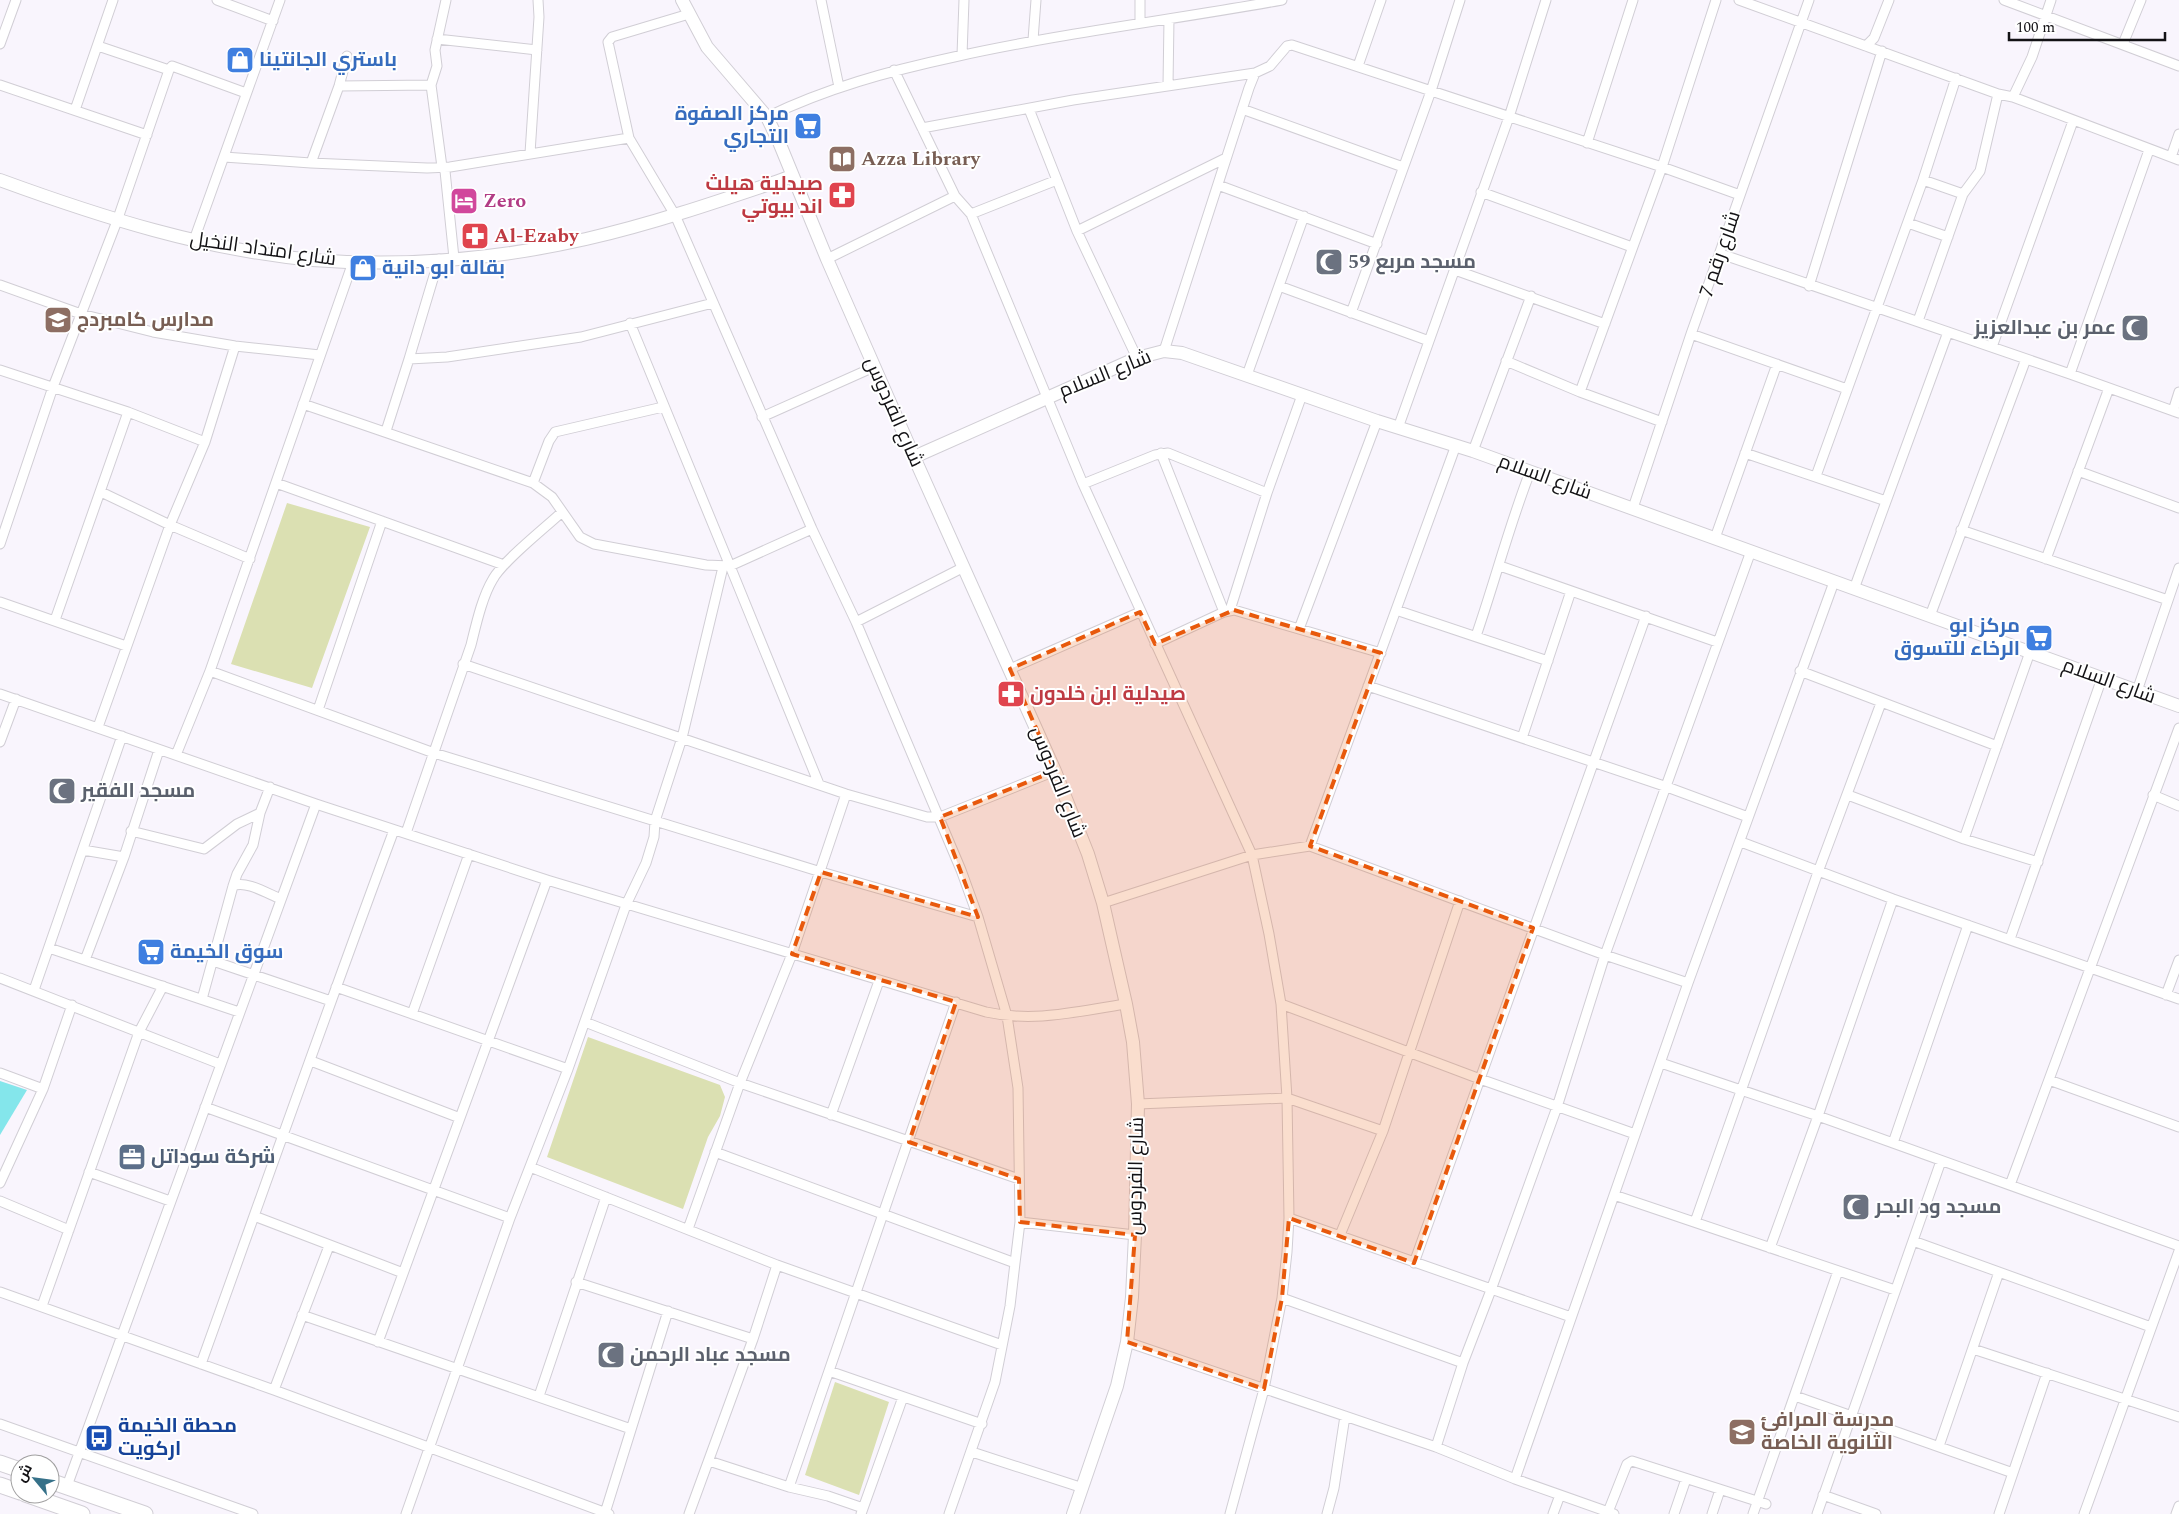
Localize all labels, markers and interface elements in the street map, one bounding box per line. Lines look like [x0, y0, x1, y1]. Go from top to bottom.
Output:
scale bar [2009, 10, 2165, 42]
text: 100 m [2016, 16, 2055, 39]
shop icon: باستري الجانتينا [225, 45, 255, 75]
place label: باستري الجانتينا [259, 45, 397, 75]
place label: مركز الصفوة التجاري [675, 99, 789, 152]
supermarket icon: مركز الصفوة التجاري [793, 111, 823, 141]
library icon: Azza Library [827, 144, 857, 174]
place label: Azza Library [861, 144, 981, 174]
place label: صيدلية هيلث اند بيوتي [706, 169, 823, 222]
pharmacy icon: صيدلية هيلث اند بيوتي [827, 180, 857, 210]
hotel icon: Zero [449, 186, 479, 216]
place label: Zero [483, 186, 526, 216]
street label: شارع رقم 7 [1691, 207, 1749, 301]
pharmacy icon: Al-Ezaby [460, 221, 490, 251]
place label: Al-Ezaby [494, 221, 580, 251]
street label: شارع امتداد النخيل [188, 224, 338, 274]
mosque icon: مسجد مربع 59 [1314, 247, 1344, 277]
place label: مسجد مربع 59 [1348, 247, 1476, 277]
shop icon: بقالة ابو دانية [348, 253, 378, 283]
place label: بقالة ابو دانية [382, 253, 505, 283]
school or university icon: مدارس كامبردج [43, 305, 73, 335]
place label: مدارس كامبردج [77, 305, 214, 335]
place label: عمر بن عبدالعزيز [1973, 313, 2116, 343]
mosque icon: عمر بن عبدالعزيز [2120, 313, 2150, 343]
street label: شارع السلام [1054, 342, 1156, 406]
street label: شارع الفردوس [856, 352, 932, 472]
street label: شارع السلام [1494, 446, 1596, 508]
place label: مركز ابو الرخاء للتسوق [1894, 611, 2020, 664]
supermarket icon: مركز ابو الرخاء للتسوق [2024, 623, 2054, 653]
street label: شارع السلام [2058, 650, 2160, 712]
pharmacy icon: صيدلية ابن خلدون [996, 679, 1026, 709]
place label: صيدلية ابن خلدون [1030, 679, 1186, 709]
street label: شارع الفردوس [1022, 722, 1094, 842]
mosque icon: مسجد الفقير [47, 776, 77, 806]
place label: مسجد الفقير [80, 776, 195, 806]
supermarket icon: سوق الخيمة [136, 937, 166, 967]
place label: سوق الخيمة [170, 937, 284, 967]
street label: شارع الفردوس [1120, 1117, 1152, 1235]
office icon: شركة سوداتل [117, 1142, 147, 1172]
place label: شركة سوداتل [151, 1142, 276, 1172]
mosque icon: مسجد ود البحر [1841, 1192, 1871, 1222]
place label: مسجد ود البحر [1874, 1192, 2001, 1222]
mosque icon: مسجد عباد الرحمن [596, 1340, 626, 1370]
place label: مسجد عباد الرحمن [630, 1340, 791, 1370]
place label: مدرسة المرافئ الثانوية الخاصة [1761, 1405, 1894, 1458]
place label: محطة الخيمة اركويت [118, 1411, 237, 1464]
school or university icon: مدرسة المرافئ الثانوية الخاصة [1727, 1417, 1757, 1447]
bus stop icon: محطة الخيمة اركويت [84, 1423, 114, 1453]
north arrow [10, 1454, 60, 1504]
text: ش [11, 1460, 38, 1486]

